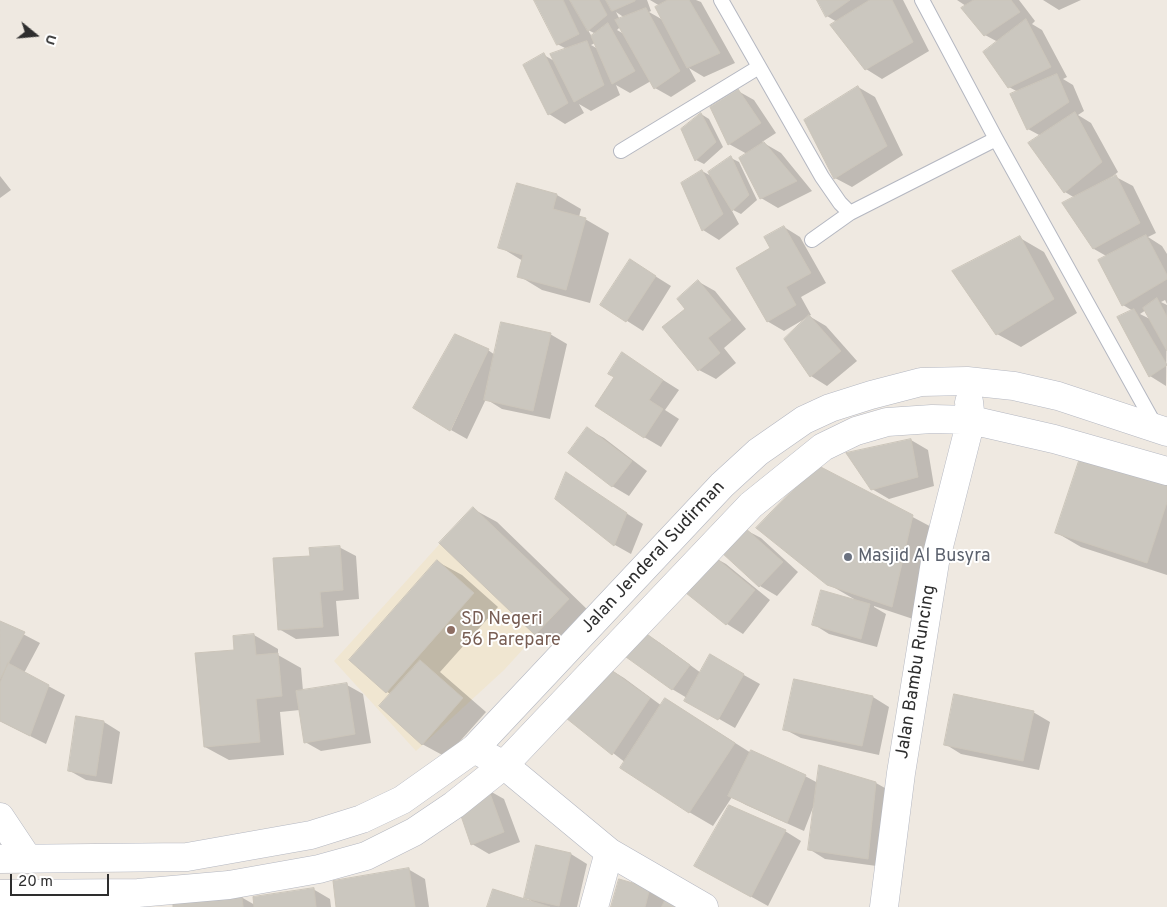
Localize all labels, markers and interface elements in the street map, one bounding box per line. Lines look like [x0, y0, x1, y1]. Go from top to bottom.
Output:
north arrow [10, 10, 60, 60]
text: U [40, 32, 59, 47]
street label: Jalan Jenderal Sudirman [578, 477, 730, 639]
place label: Masjid Al Busyra [858, 546, 990, 568]
marker: Masjid Al Busyra [842, 551, 854, 563]
street label: Jalan Bambu Runcing [893, 583, 941, 761]
place label: SD Negeri 56 Parepare [461, 609, 561, 652]
marker: SD Negeri 56 Parepare [445, 624, 457, 636]
scale bar [12, 864, 111, 896]
text: 20 m [18, 873, 53, 892]

